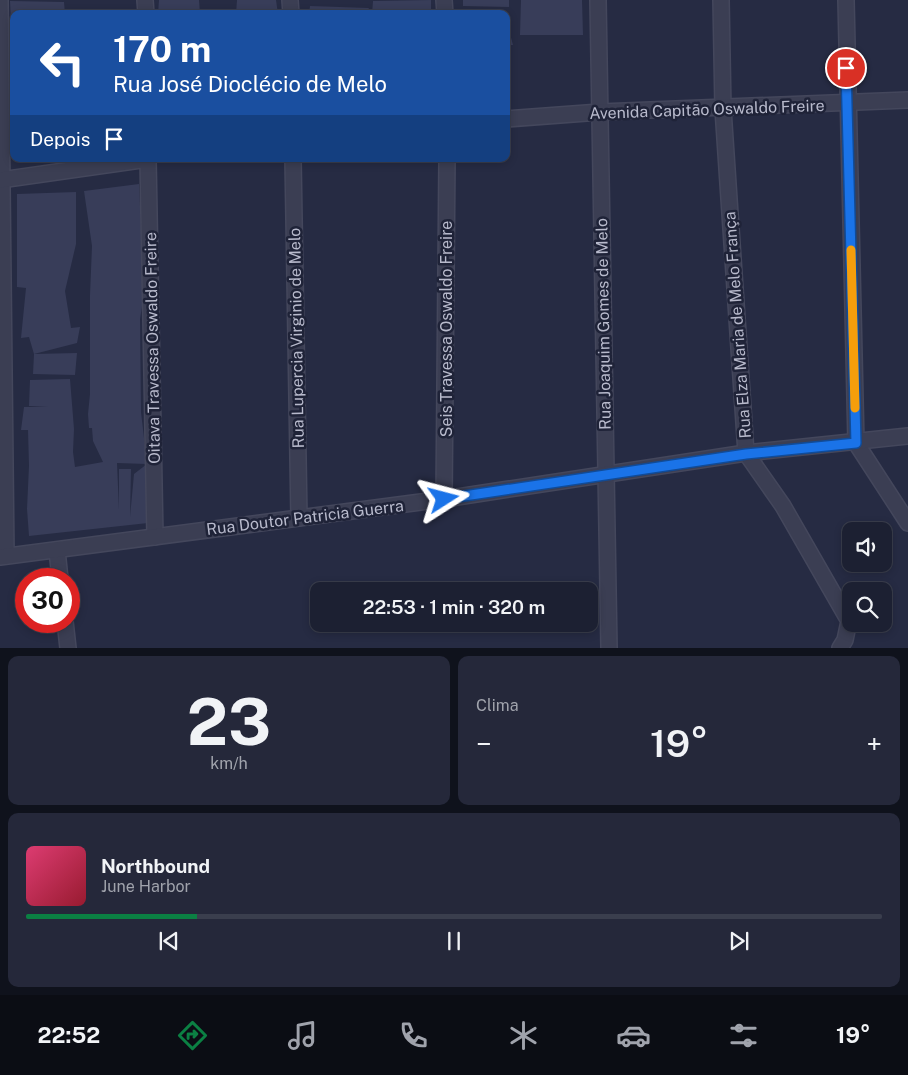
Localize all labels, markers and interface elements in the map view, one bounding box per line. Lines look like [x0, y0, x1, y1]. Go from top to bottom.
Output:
text: 170 m [113, 29, 211, 70]
icon: left [30, 30, 95, 95]
pin [825, 47, 867, 89]
icon: arrive [832, 54, 860, 82]
text: Rua José Dioclécio de Melo [113, 71, 387, 97]
street label: Avenida Capitão Oswaldo Freire [589, 96, 825, 123]
icon: arrive [100, 125, 128, 153]
text: Depois [30, 128, 90, 150]
street label: Rua Elza Maria de Melo França [720, 211, 755, 439]
street label: Rua Joaquim Gomes de Melo [592, 218, 615, 430]
street label: Seis Travessa Oswaldo Freire [437, 221, 456, 437]
street label: Rua Lupercia Virginio de Melo [285, 227, 308, 448]
street label: Oitava Travessa Oswaldo Freire [141, 232, 164, 464]
position arrow [417, 472, 469, 524]
street label: Rua Doutor Patricia Guerra [205, 496, 405, 539]
map controls [842, 522, 892, 632]
button: sound [842, 522, 892, 572]
speed limit sign: 30 [15, 568, 80, 633]
button: search [842, 582, 892, 632]
text: 22:53 · 1 min · 320 m [363, 596, 545, 618]
text: 23 [187, 683, 271, 760]
text: Clima [476, 696, 519, 715]
text: 19° [650, 721, 708, 766]
text: − [476, 727, 492, 760]
text: + [866, 727, 882, 760]
text: km/h [210, 754, 248, 773]
text: Northbound [101, 855, 210, 877]
text: June Harbor [101, 877, 191, 896]
icon: previous [155, 927, 183, 955]
icon: pause [440, 927, 468, 955]
icon: next [725, 927, 753, 955]
icon: directions [175, 1018, 210, 1053]
icon: music [285, 1018, 320, 1053]
icon: phone [396, 1018, 431, 1053]
icon: climate [506, 1018, 541, 1053]
icon: car [616, 1018, 651, 1053]
icon: filters [726, 1018, 761, 1053]
text: 22:52 [38, 1022, 100, 1048]
text: 19° [836, 1022, 870, 1048]

